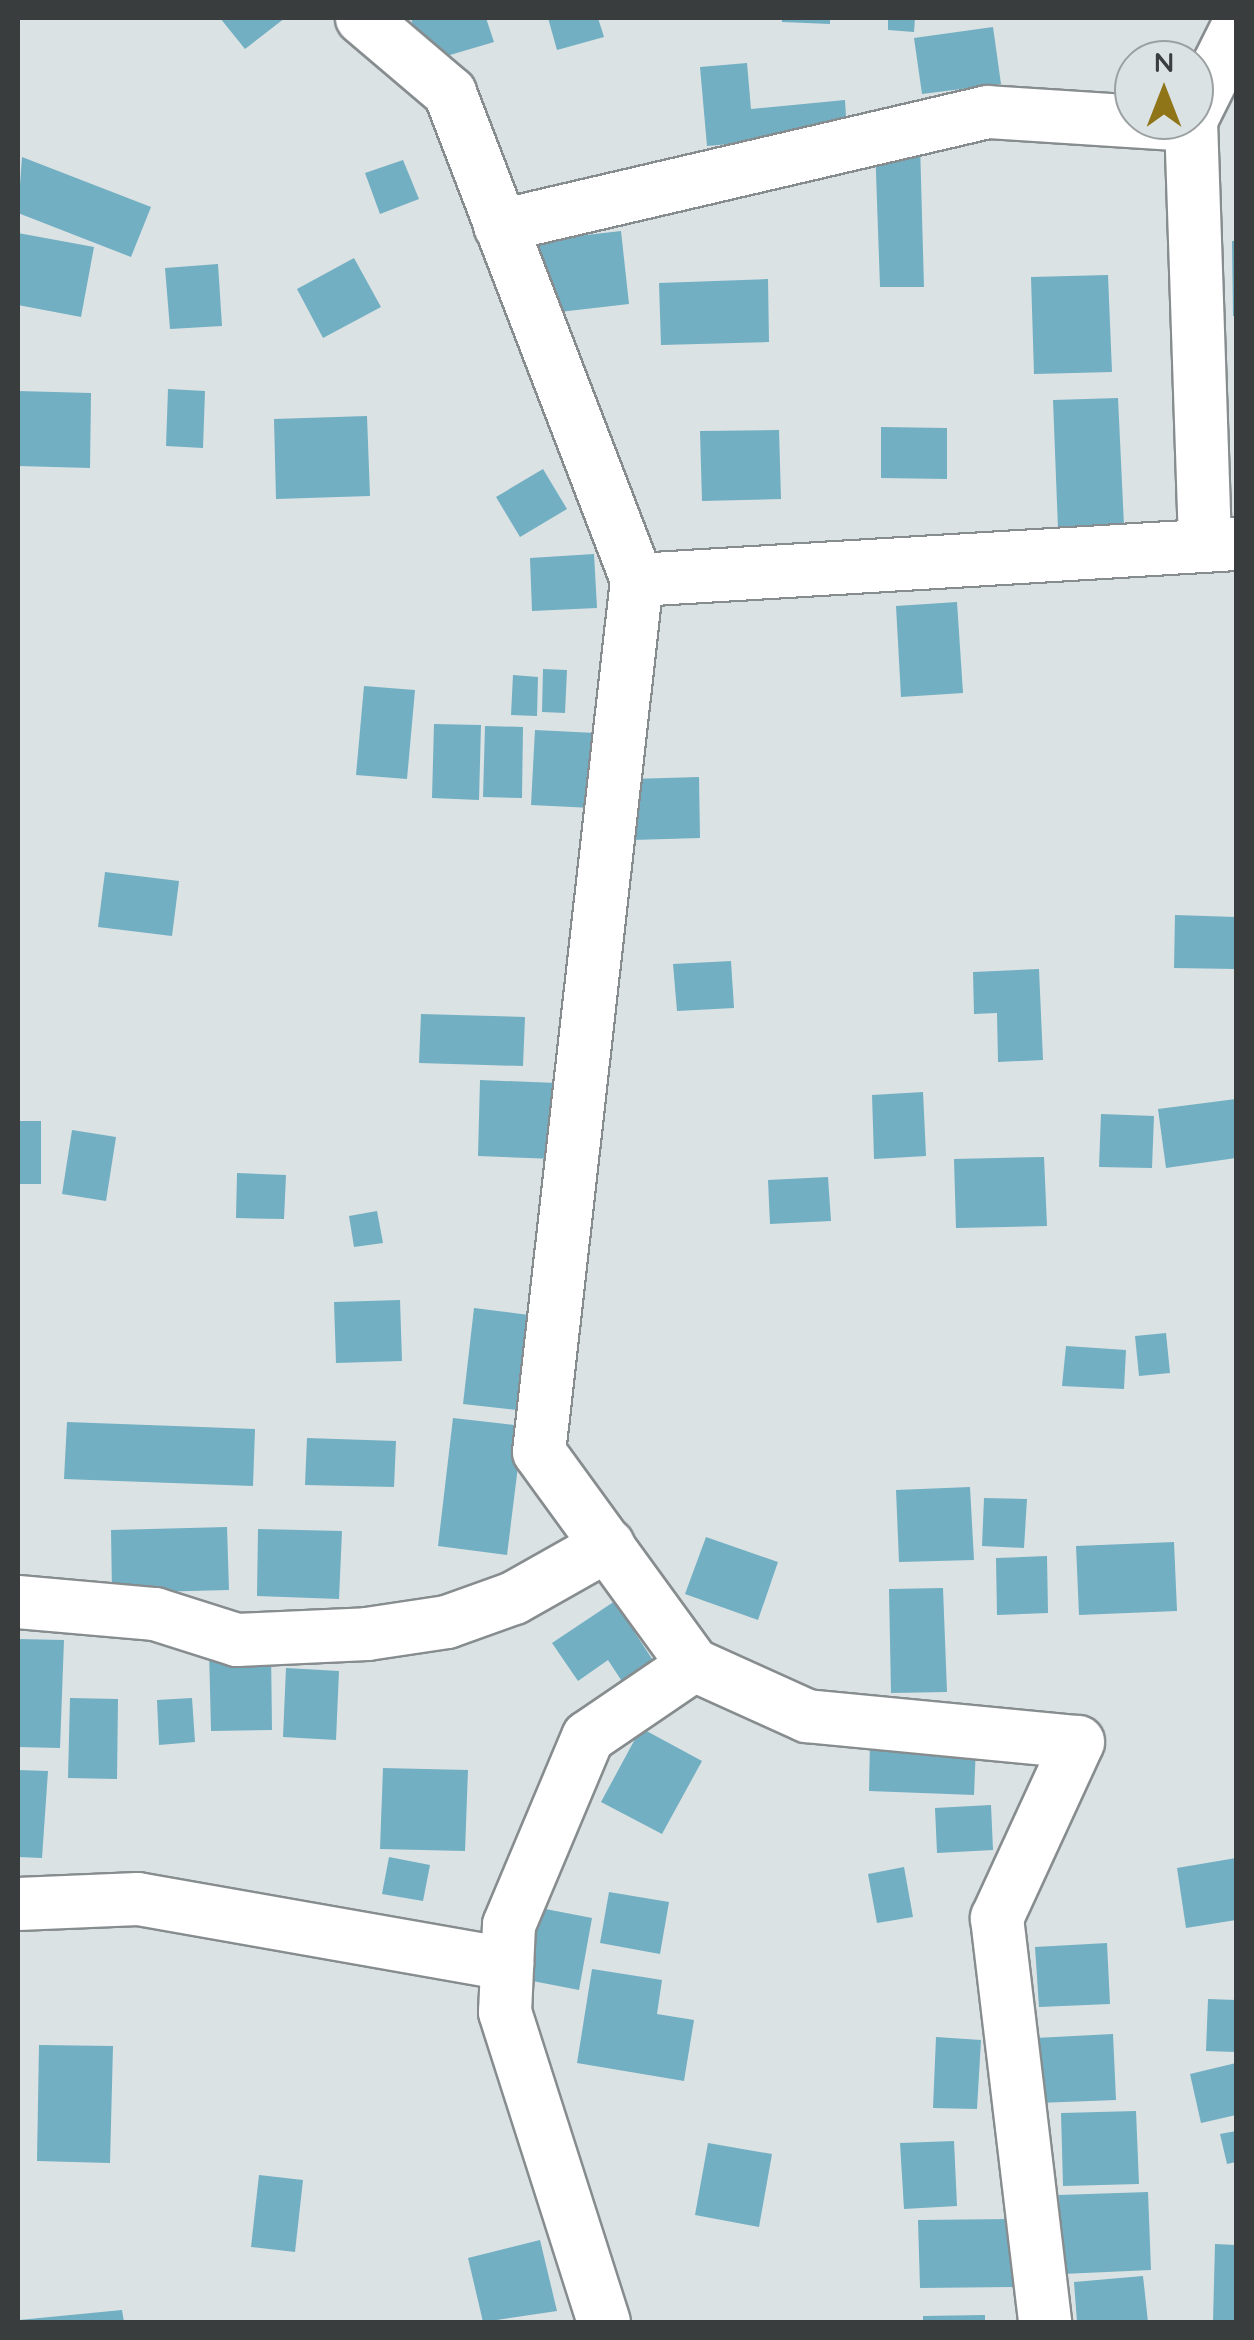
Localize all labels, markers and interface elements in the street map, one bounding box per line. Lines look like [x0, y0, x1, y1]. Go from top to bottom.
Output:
north arrow [1114, 40, 1214, 140]
text: N [1154, 44, 1174, 79]

